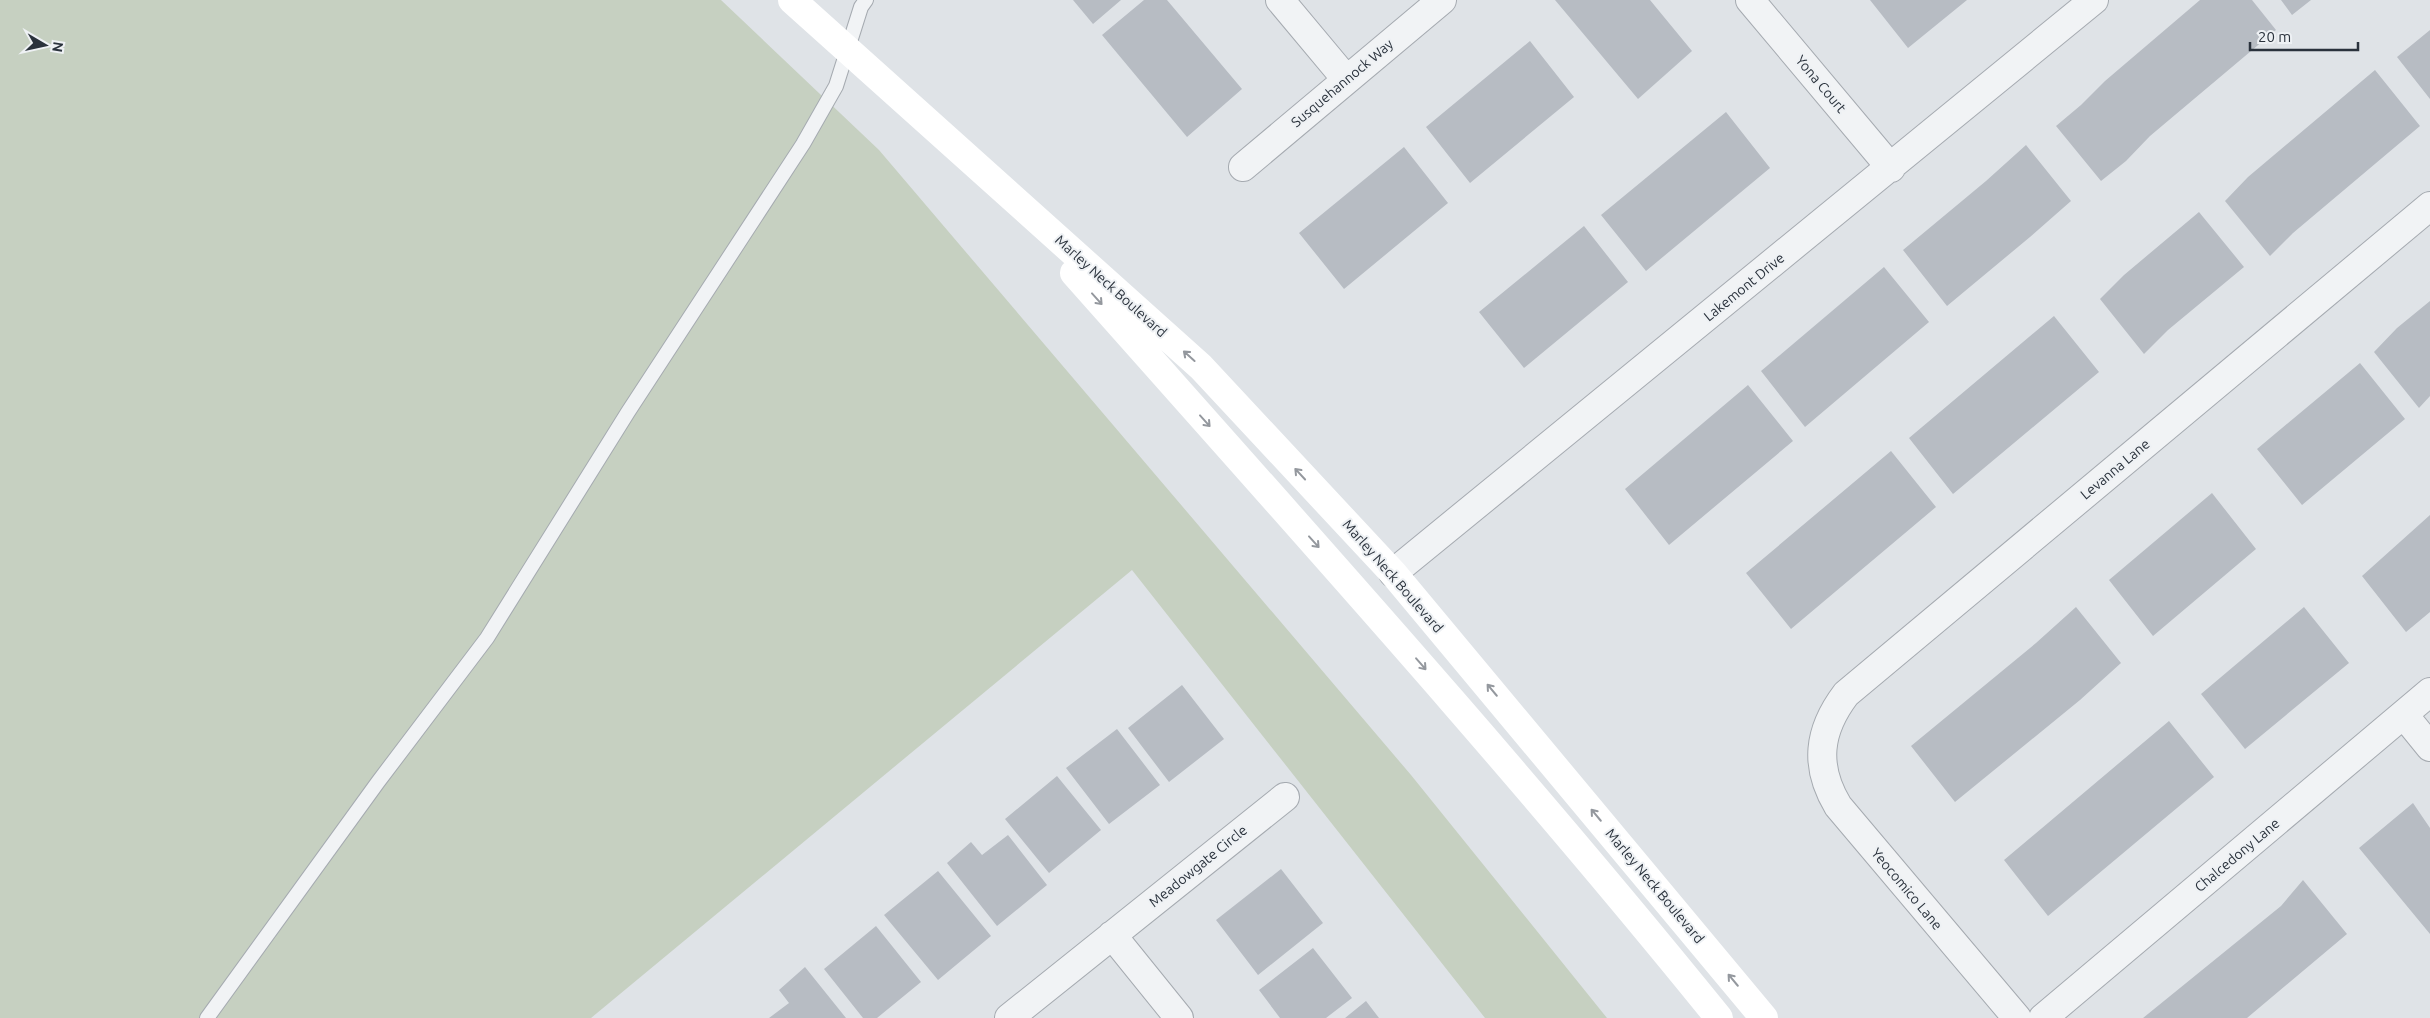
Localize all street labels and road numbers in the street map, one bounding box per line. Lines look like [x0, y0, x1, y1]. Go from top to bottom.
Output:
street label: Susquehannock Way [1288, 36, 1396, 130]
street label: Yona Court [1792, 52, 1850, 116]
street label: Marley Neck Boulevard [1052, 232, 1170, 340]
street label: Lakemont Drive [1701, 250, 1787, 324]
street label: Levanna Lane [2077, 435, 2153, 503]
street label: Marley Neck Boulevard [1340, 516, 1446, 636]
street label: Chalcedony Lane [2191, 815, 2283, 895]
street label: Meadowgate Circle [1146, 822, 1250, 910]
street label: Marley Neck Boulevard [1602, 826, 1708, 946]
street label: Yeocomico Lane [1868, 845, 1946, 933]

